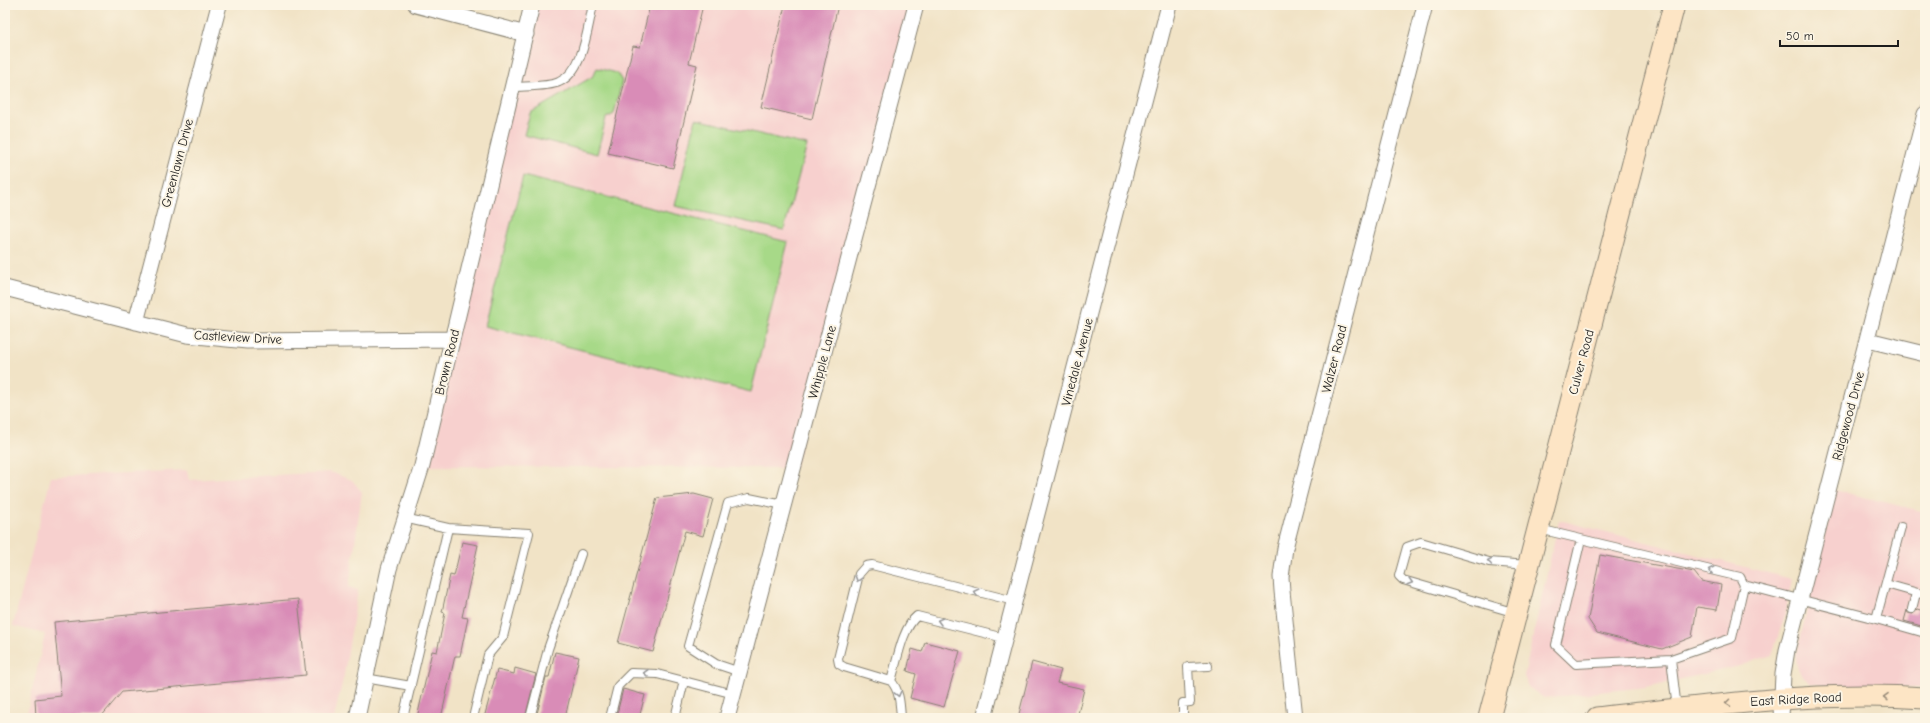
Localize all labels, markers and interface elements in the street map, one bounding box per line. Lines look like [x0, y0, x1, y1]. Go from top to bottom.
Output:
scale bar [1780, 22, 1898, 48]
text: 50 m [1786, 29, 1814, 43]
street label: Greenlawn Drive [158, 117, 196, 209]
street label: Vinedale Avenue [1058, 316, 1096, 408]
street label: Whipple Lane [805, 323, 839, 400]
street label: Walzer Road [1318, 324, 1350, 394]
street label: Castleview Drive [194, 327, 283, 347]
street label: Brown Road [432, 328, 462, 396]
street label: Culver Road [1565, 328, 1597, 396]
street label: Ridgewood Drive [1829, 369, 1867, 462]
one-way arrow [1487, 558, 1493, 566]
one-way arrow [1708, 566, 1715, 575]
one-way arrow [854, 576, 863, 583]
one-way arrow [1406, 577, 1413, 586]
one-way arrow [973, 588, 980, 596]
one-way arrow [936, 617, 943, 626]
one-way arrow [643, 669, 649, 678]
street label: East Ridge Road [1750, 689, 1842, 709]
one-way arrow [893, 690, 902, 697]
one-way arrow [1883, 693, 1889, 701]
one-way arrow [1725, 698, 1731, 707]

